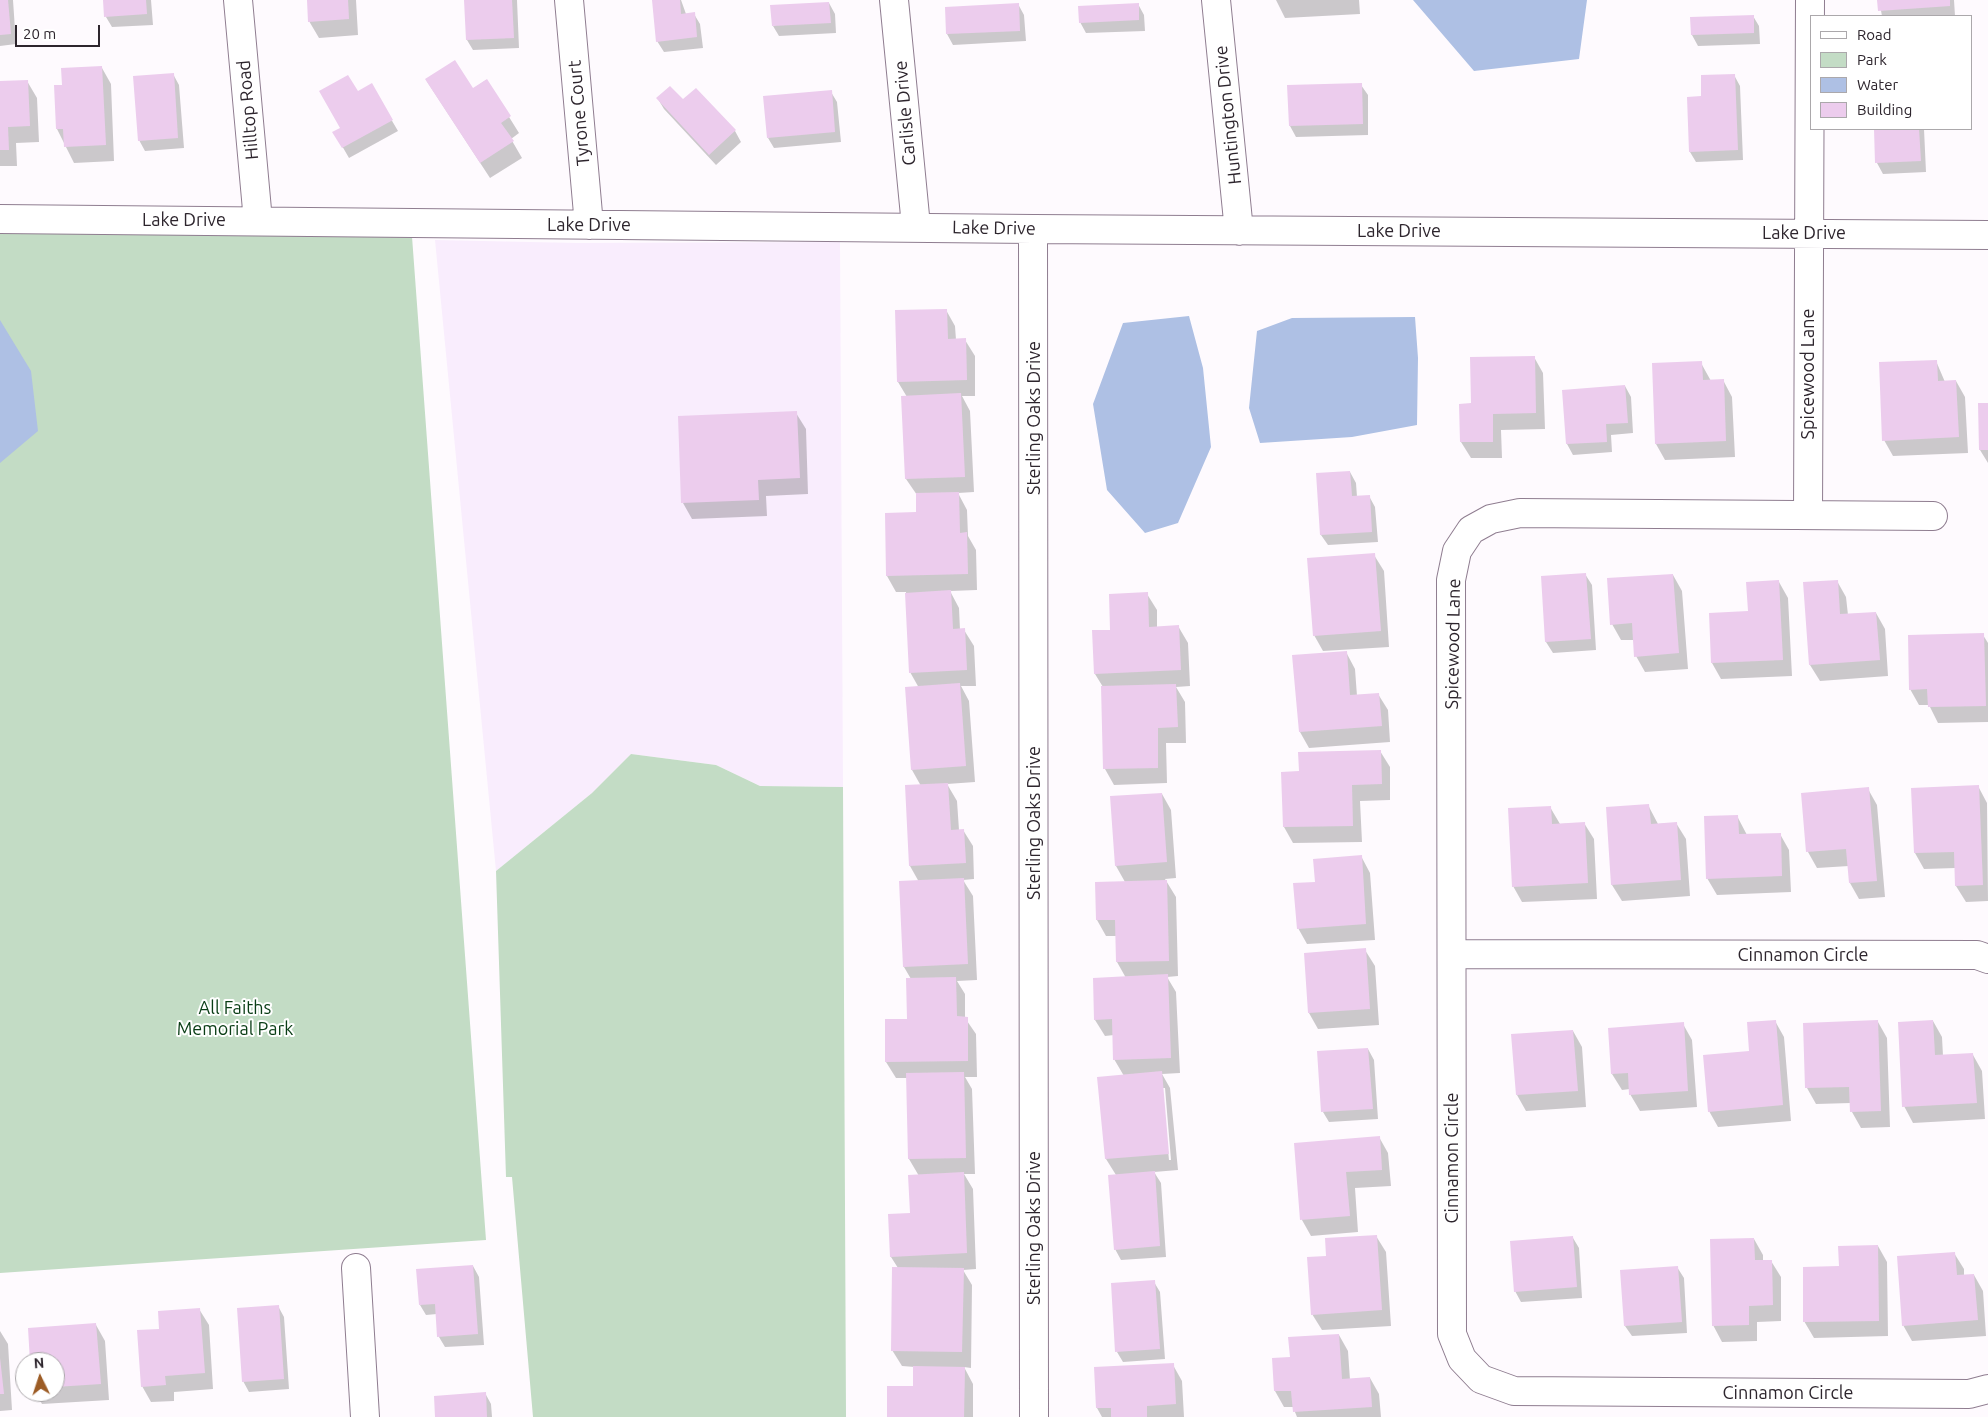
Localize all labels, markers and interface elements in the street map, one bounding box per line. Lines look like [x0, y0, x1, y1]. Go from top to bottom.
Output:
scale bar [18, 15, 102, 47]
legend [1810, 15, 1973, 130]
text: 20 m [23, 25, 56, 42]
text: Road [1857, 26, 1892, 43]
street label: Huntington Drive [1210, 44, 1246, 186]
text: Park [1857, 51, 1887, 68]
street label: Hilltop Road [233, 59, 263, 161]
street label: Tyrone Court [564, 59, 594, 167]
street label: Carlisle Drive [890, 60, 920, 166]
text: Water [1857, 76, 1898, 93]
text: Building [1857, 101, 1912, 118]
street label: Lake Drive [142, 209, 226, 231]
street label: Lake Drive [547, 214, 631, 236]
street label: Lake Drive [952, 216, 1036, 240]
street label: Lake Drive [1357, 220, 1441, 242]
street label: Lake Drive [1762, 222, 1846, 244]
street label: Spicewood Lane [1797, 309, 1819, 439]
street label: Sterling Oaks Drive [1023, 341, 1045, 495]
street label: Spicewood Lane [1441, 578, 1465, 710]
street label: Sterling Oaks Drive [1023, 746, 1045, 900]
street label: Cinnamon Circle [1738, 944, 1868, 966]
park label: All Faiths Memorial Park [177, 997, 293, 1040]
street label: Cinnamon Circle [1441, 1093, 1463, 1223]
street label: Sterling Oaks Drive [1023, 1151, 1045, 1305]
north arrow [15, 1352, 65, 1402]
text: N [33, 1355, 45, 1371]
street label: Cinnamon Circle [1723, 1382, 1853, 1404]

